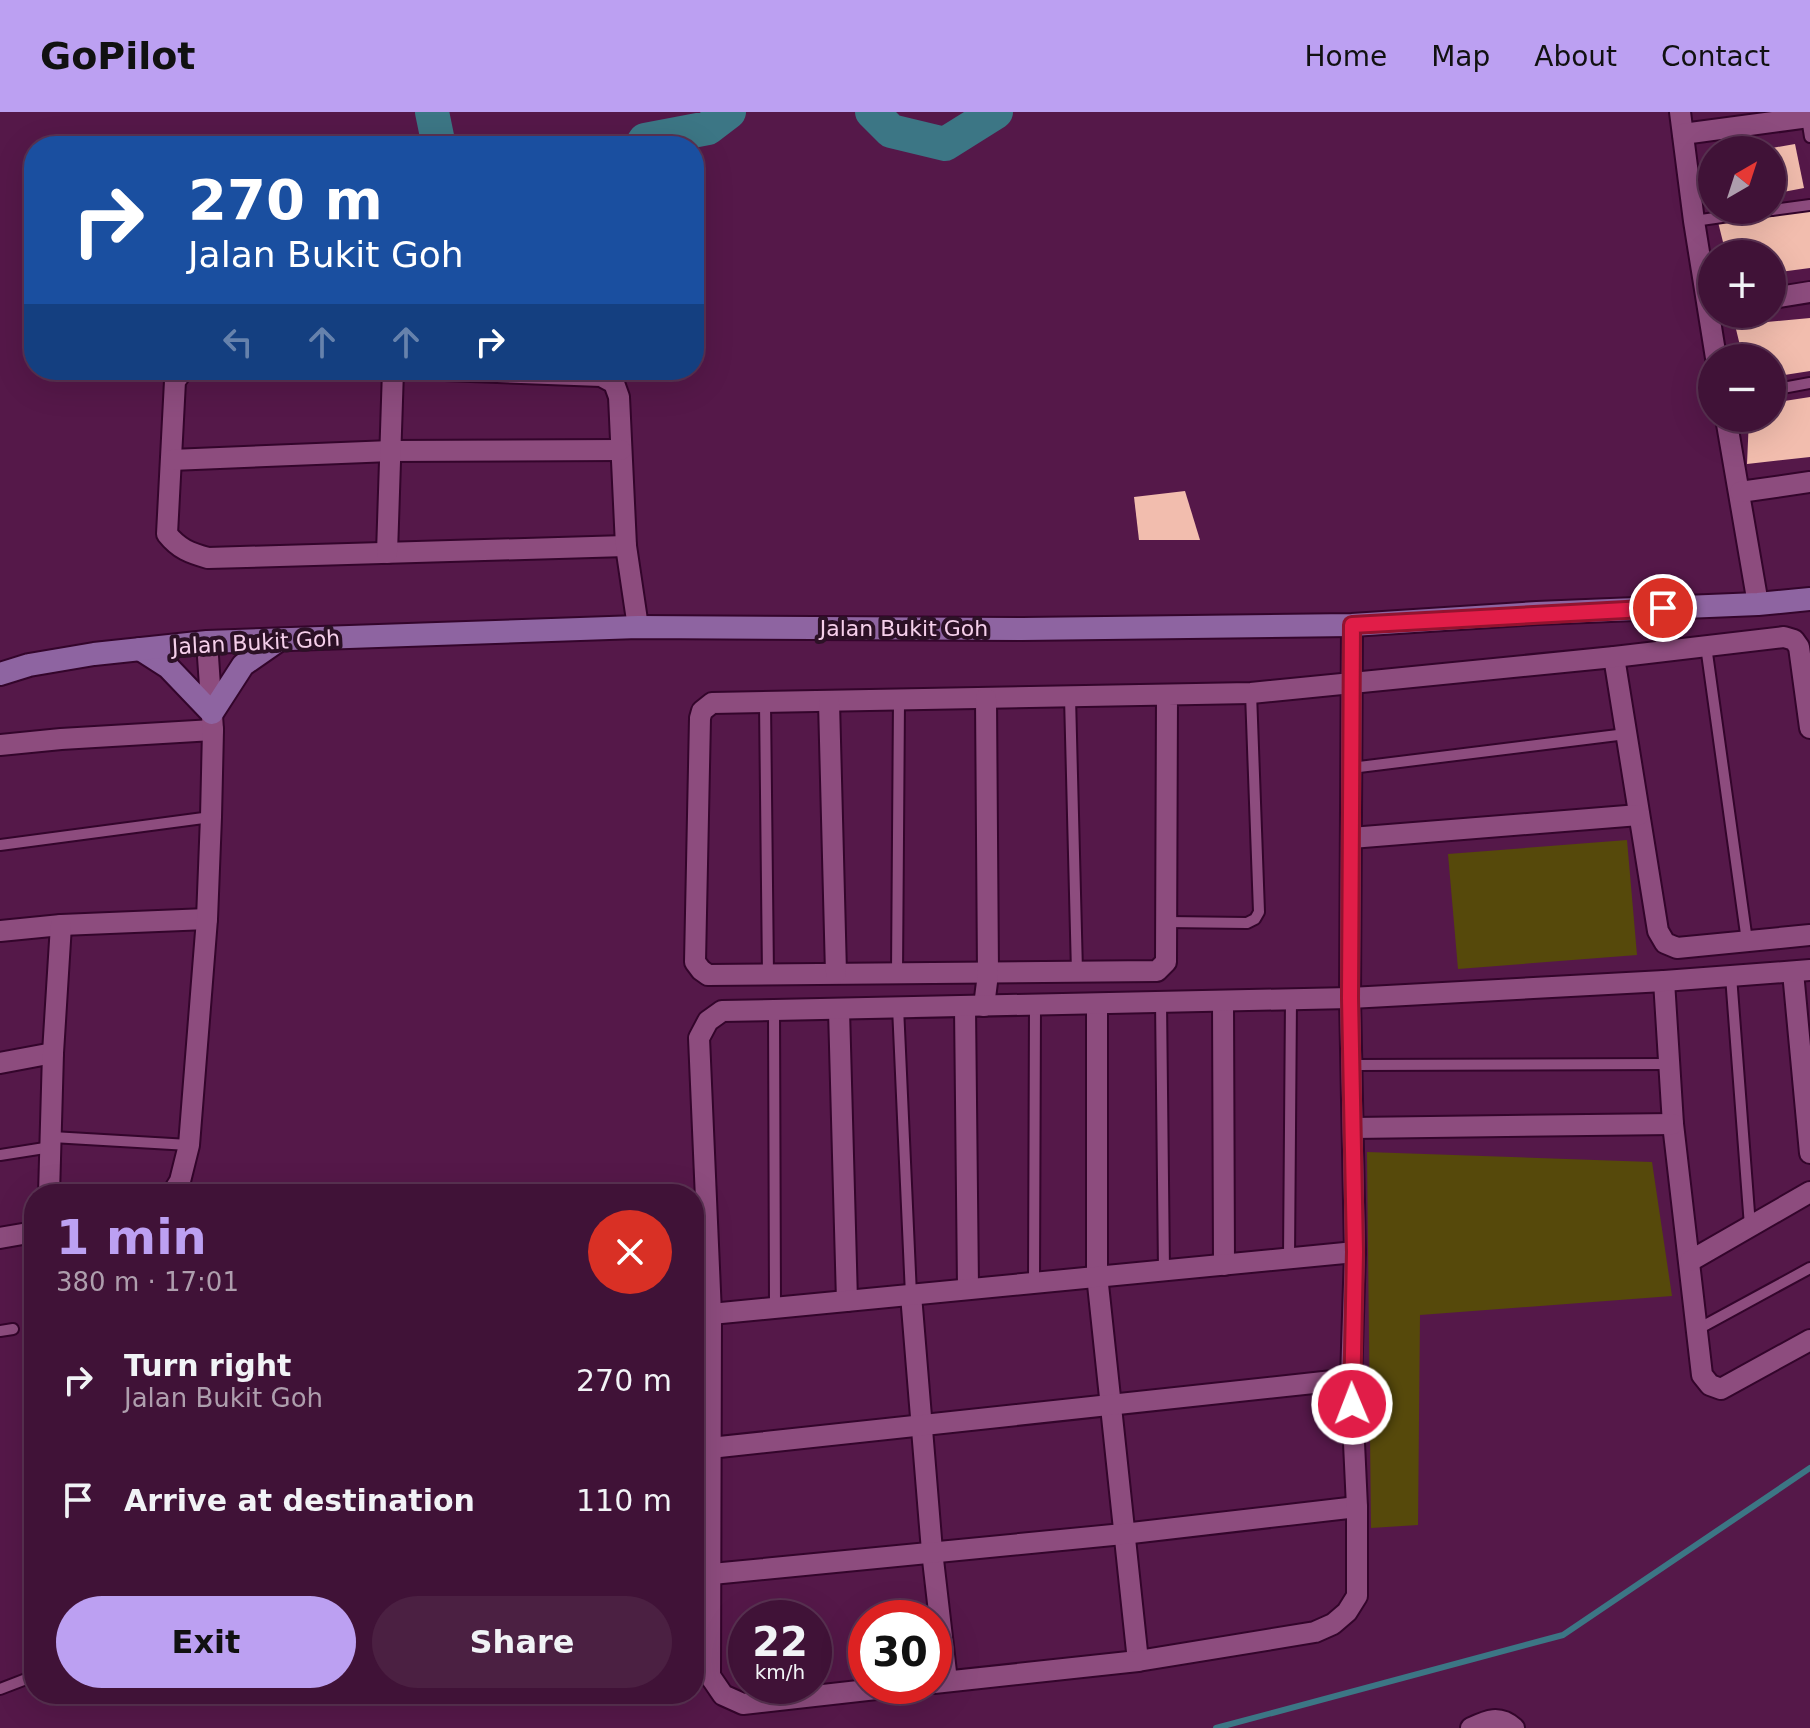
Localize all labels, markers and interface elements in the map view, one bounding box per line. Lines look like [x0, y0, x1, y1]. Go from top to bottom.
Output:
text: GoPilot [40, 34, 195, 78]
text: Home [1304, 40, 1387, 73]
text: Map [1431, 40, 1490, 73]
text: About [1534, 40, 1617, 73]
text: Contact [1661, 40, 1770, 73]
north arrow [1698, 136, 1786, 224]
map controls [1698, 136, 1786, 432]
text: 270 m [188, 167, 383, 232]
icon: right [56, 168, 160, 272]
text: Jalan Bukit Goh [188, 234, 464, 275]
button: + [1698, 240, 1786, 328]
icon: left [216, 320, 260, 364]
icon: ahead [300, 320, 344, 364]
icon: ahead [384, 320, 428, 364]
icon: right [468, 320, 512, 364]
button: − [1698, 344, 1786, 432]
pin [1629, 574, 1697, 642]
icon: arrive [1641, 586, 1685, 630]
street label: Jalan Bukit Goh [818, 616, 988, 641]
street label: Jalan Bukit Goh [169, 626, 341, 659]
text: 1 min [56, 1209, 207, 1265]
button: close [588, 1210, 672, 1294]
text: 380 m · 17:01 [56, 1267, 239, 1297]
text: Turn right [124, 1348, 291, 1383]
icon: right [56, 1358, 100, 1402]
position arrow [1310, 1362, 1394, 1446]
text: 270 m [576, 1363, 672, 1398]
text: Jalan Bukit Goh [124, 1383, 323, 1413]
icon: arrive [56, 1478, 100, 1522]
text: Arrive at destination [124, 1483, 475, 1518]
text: 110 m [576, 1483, 672, 1518]
button: Exit [56, 1596, 356, 1688]
button: Share [372, 1596, 672, 1688]
speed limit sign: 30 [848, 1600, 952, 1704]
text: 22 [752, 1619, 808, 1665]
text: km/h [755, 1660, 805, 1684]

